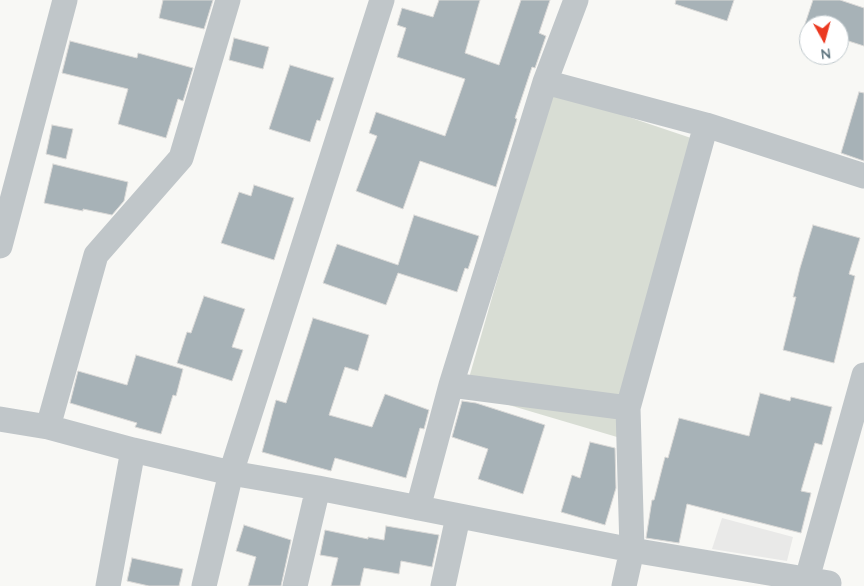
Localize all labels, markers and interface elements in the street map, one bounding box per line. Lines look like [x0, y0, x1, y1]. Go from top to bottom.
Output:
north arrow [799, 15, 849, 65]
text: N [820, 44, 832, 63]

